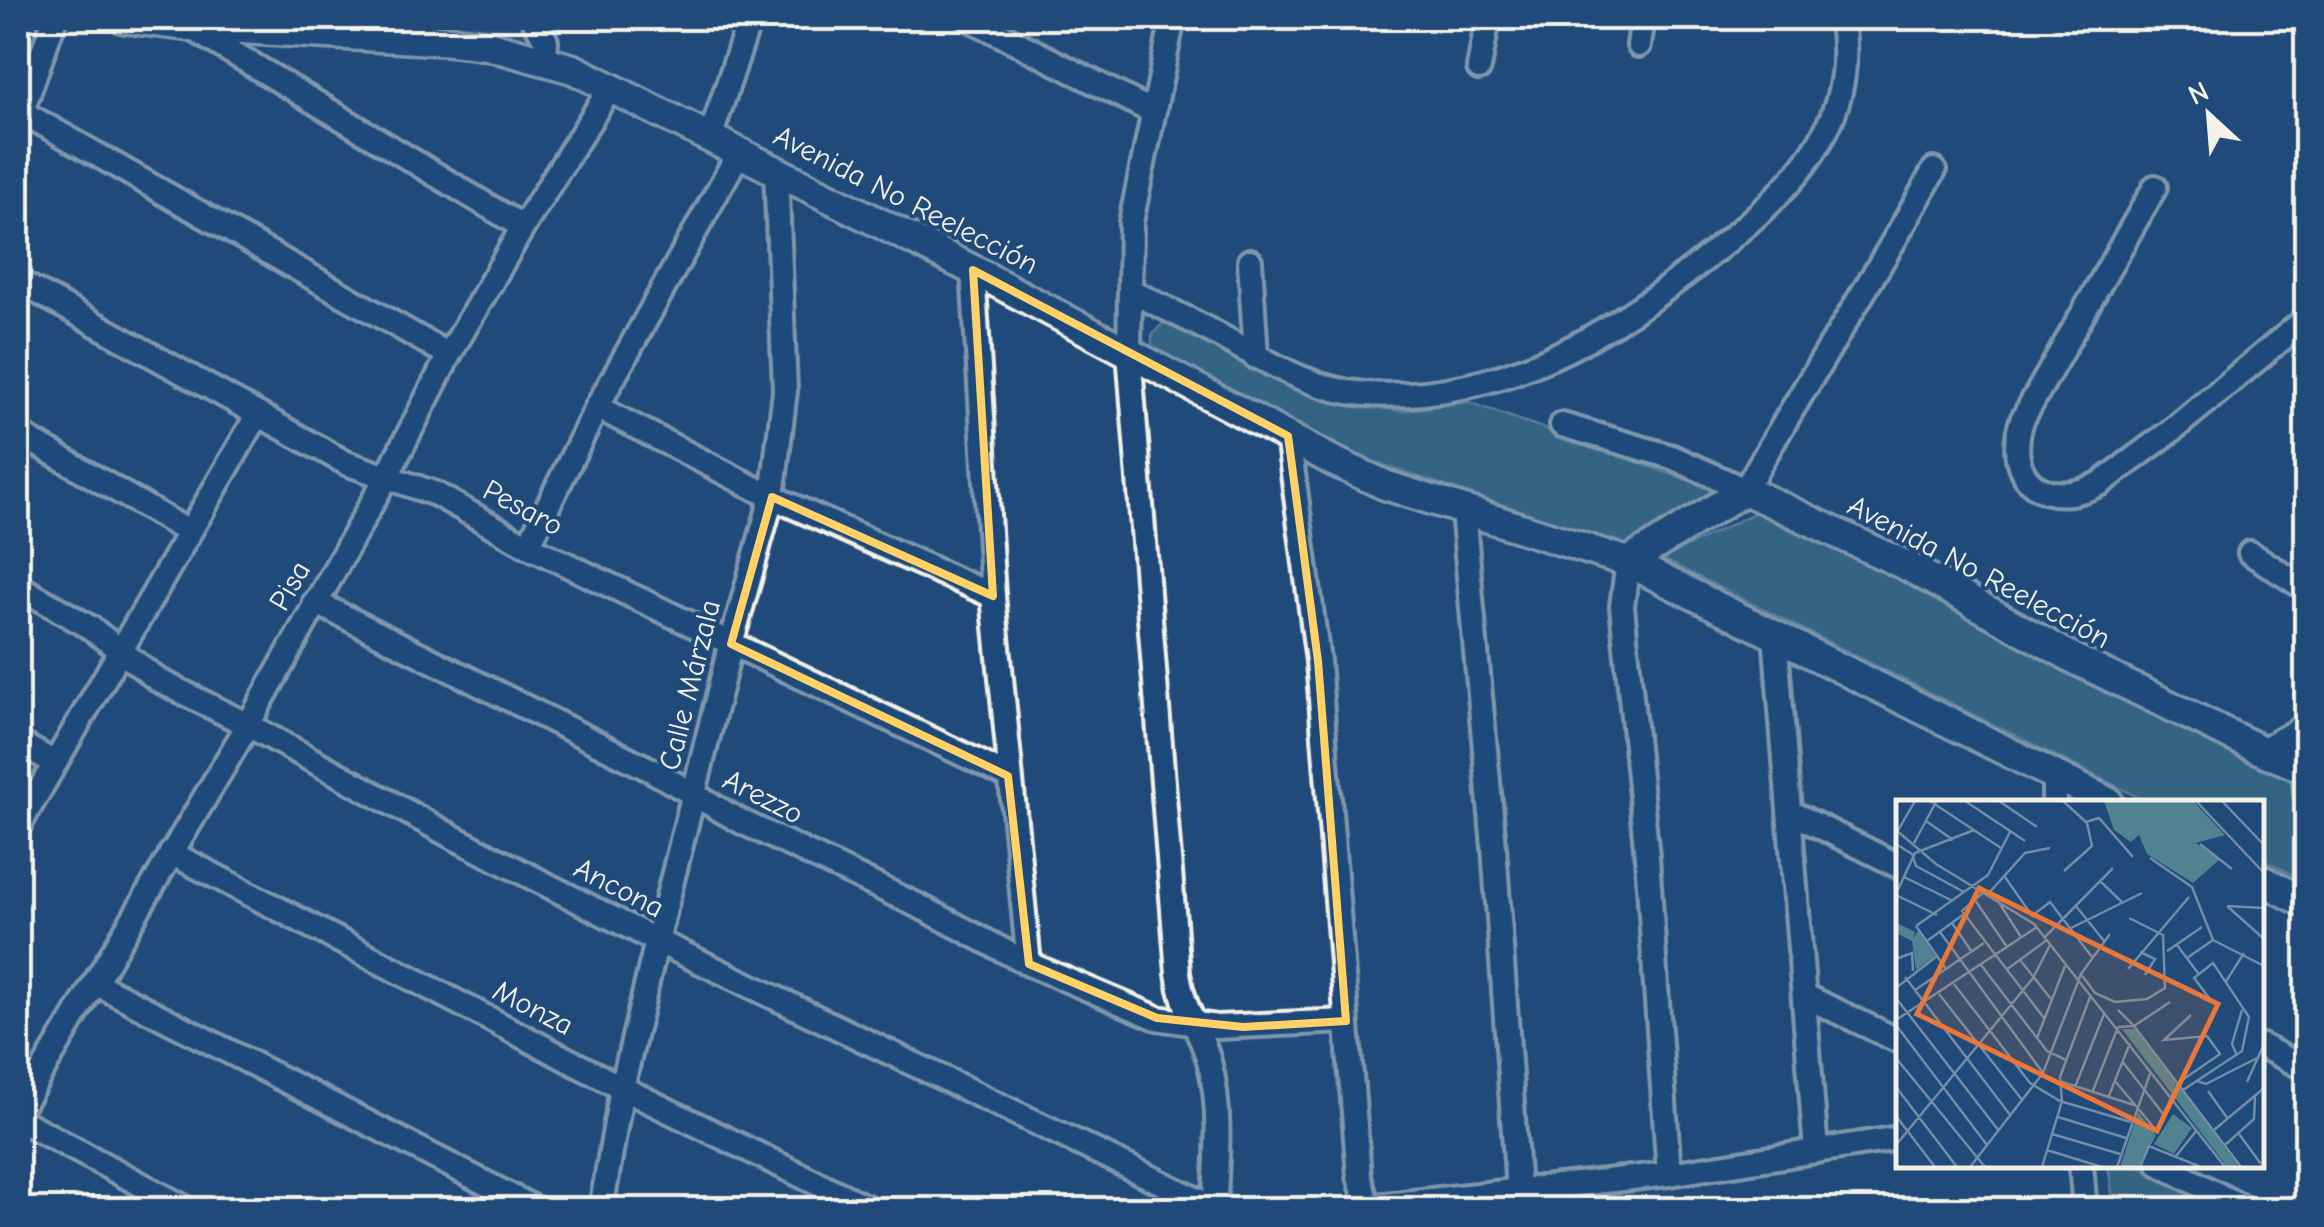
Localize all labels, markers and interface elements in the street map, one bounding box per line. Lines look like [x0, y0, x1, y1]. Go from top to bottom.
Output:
north arrow [2159, 65, 2259, 165]
text: N [2183, 75, 2214, 112]
street label: Avenida No Reelección [768, 118, 1044, 282]
street label: Pesaro [477, 472, 569, 544]
street label: Avenida No Reelección [1842, 488, 2116, 656]
street label: Pisa [262, 555, 318, 617]
street label: Calle Márzala [652, 596, 728, 774]
street label: Arezzo [717, 762, 809, 832]
inset map [1896, 800, 2264, 1167]
street label: Ancona [568, 851, 670, 925]
street label: Monza [487, 973, 579, 1043]

